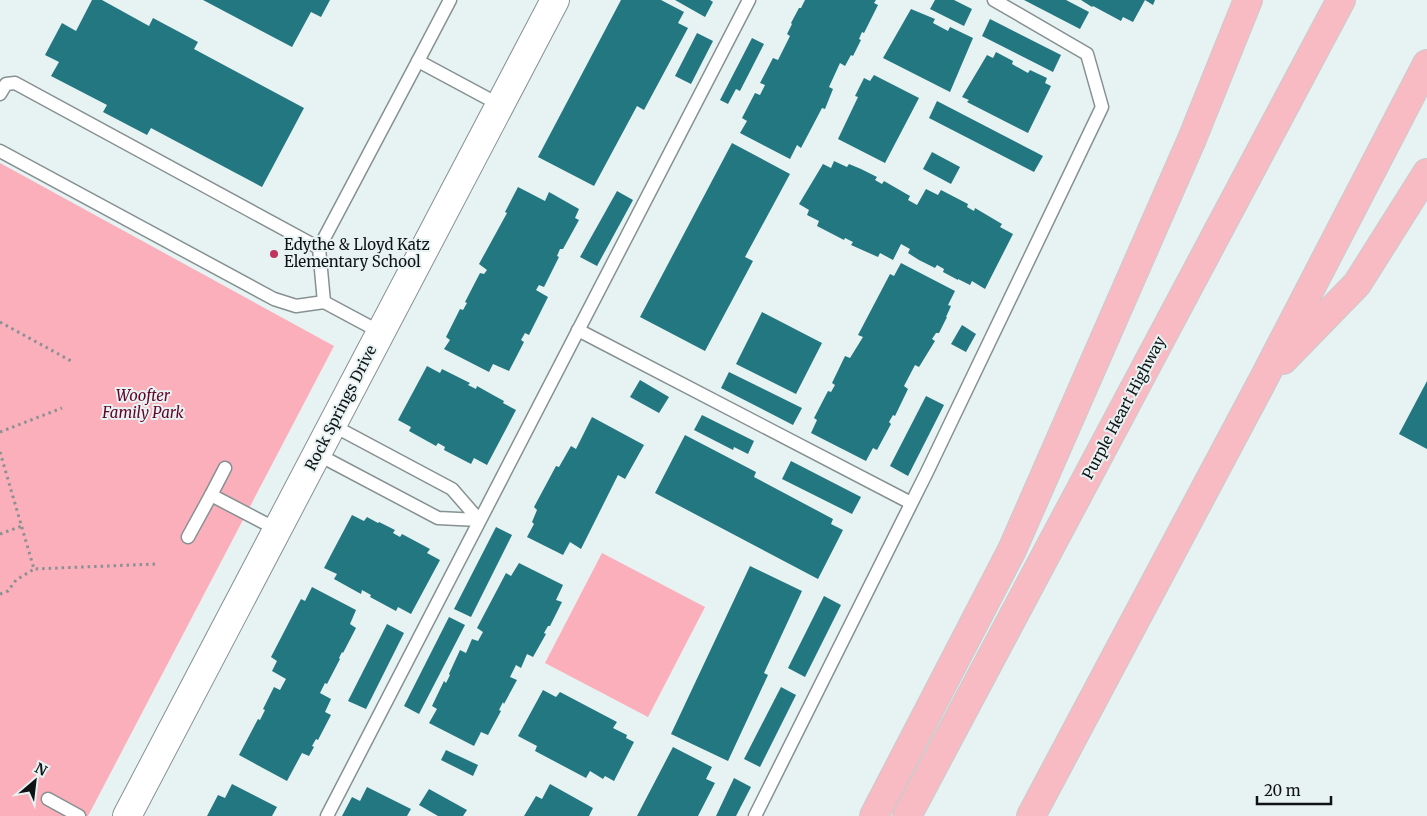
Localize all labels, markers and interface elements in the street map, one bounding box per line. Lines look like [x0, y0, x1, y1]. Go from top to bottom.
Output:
place label: Edythe & Lloyd Katz Elementary School [284, 235, 430, 271]
marker: Edythe & Lloyd Katz Elementary School [268, 248, 280, 260]
street label: Purple Heart Highway [1078, 333, 1169, 482]
street label: Rock Springs Drive [301, 342, 380, 474]
park label: Woofter Family Park [101, 386, 185, 422]
north arrow [10, 756, 60, 806]
text: N [32, 759, 50, 780]
scale bar [1257, 774, 1331, 806]
text: 20 m [1264, 781, 1301, 800]

